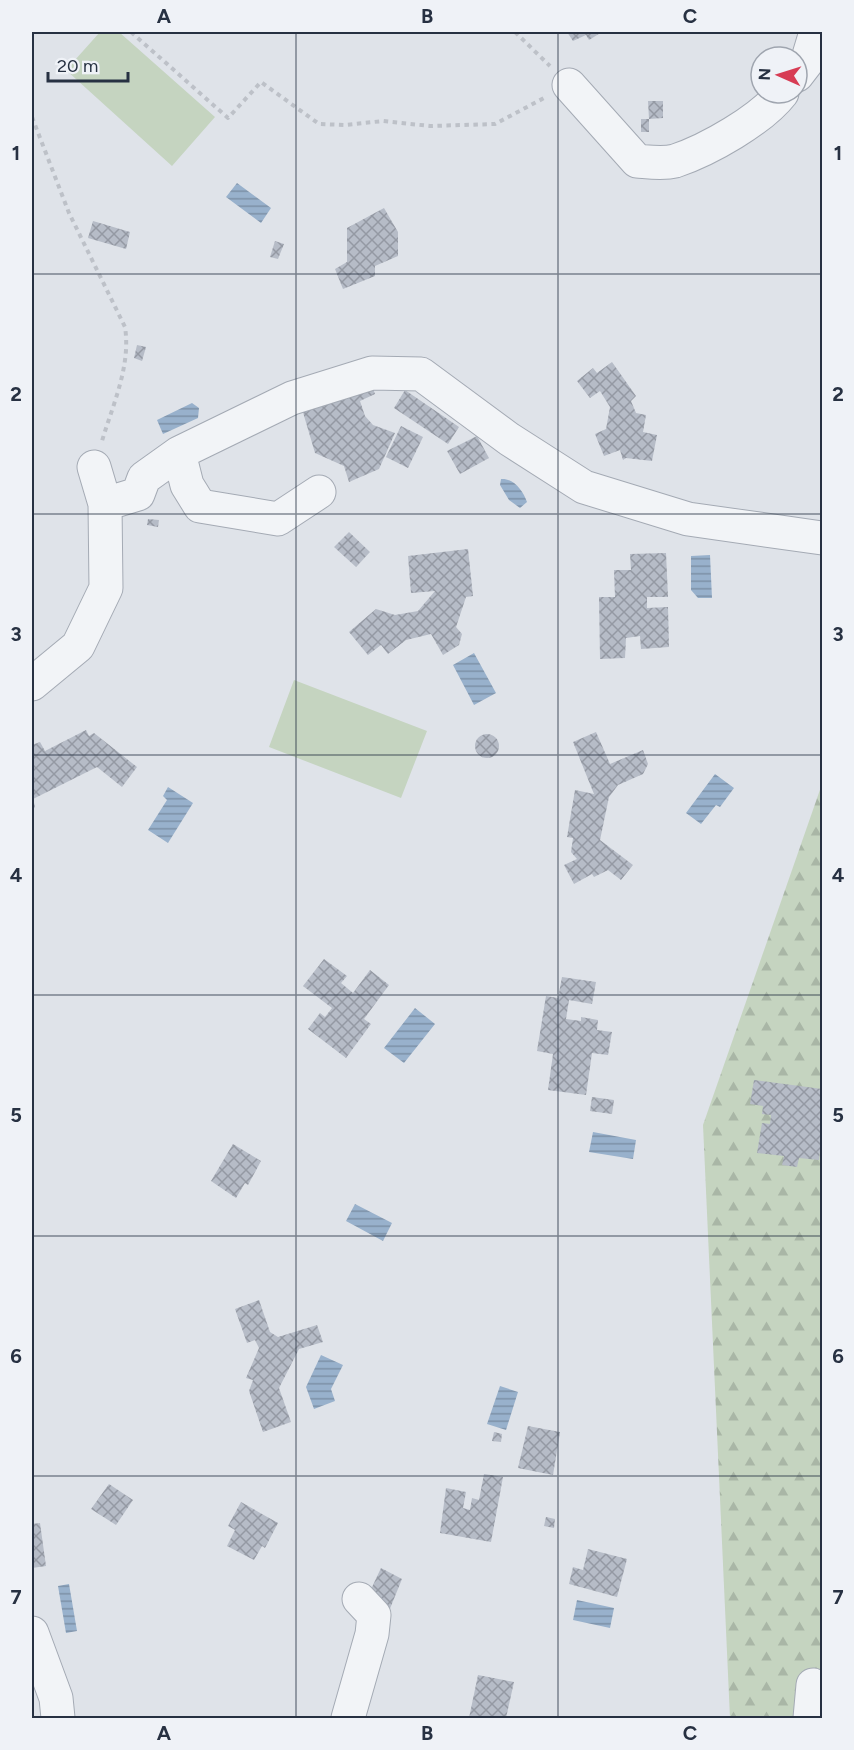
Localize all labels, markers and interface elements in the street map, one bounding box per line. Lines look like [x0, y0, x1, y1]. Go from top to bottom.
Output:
text: A [157, 4, 172, 28]
text: B [421, 4, 433, 28]
text: C [683, 4, 697, 28]
scale bar [48, 45, 128, 83]
north arrow [749, 45, 809, 105]
text: 20 m [57, 55, 98, 77]
text: N [755, 68, 774, 81]
text: 1 [12, 141, 20, 165]
text: 1 [834, 141, 842, 165]
text: 2 [10, 382, 22, 406]
text: 2 [832, 382, 844, 406]
text: 3 [10, 622, 22, 646]
text: 3 [832, 622, 844, 646]
text: 4 [10, 863, 23, 887]
text: 4 [832, 863, 845, 887]
text: 5 [10, 1103, 22, 1127]
text: 5 [832, 1103, 844, 1127]
text: 6 [10, 1344, 22, 1368]
text: 6 [832, 1344, 844, 1368]
text: 7 [10, 1585, 22, 1609]
text: 7 [832, 1585, 844, 1609]
text: A [157, 1721, 172, 1745]
text: B [421, 1721, 433, 1745]
text: C [683, 1721, 697, 1745]

